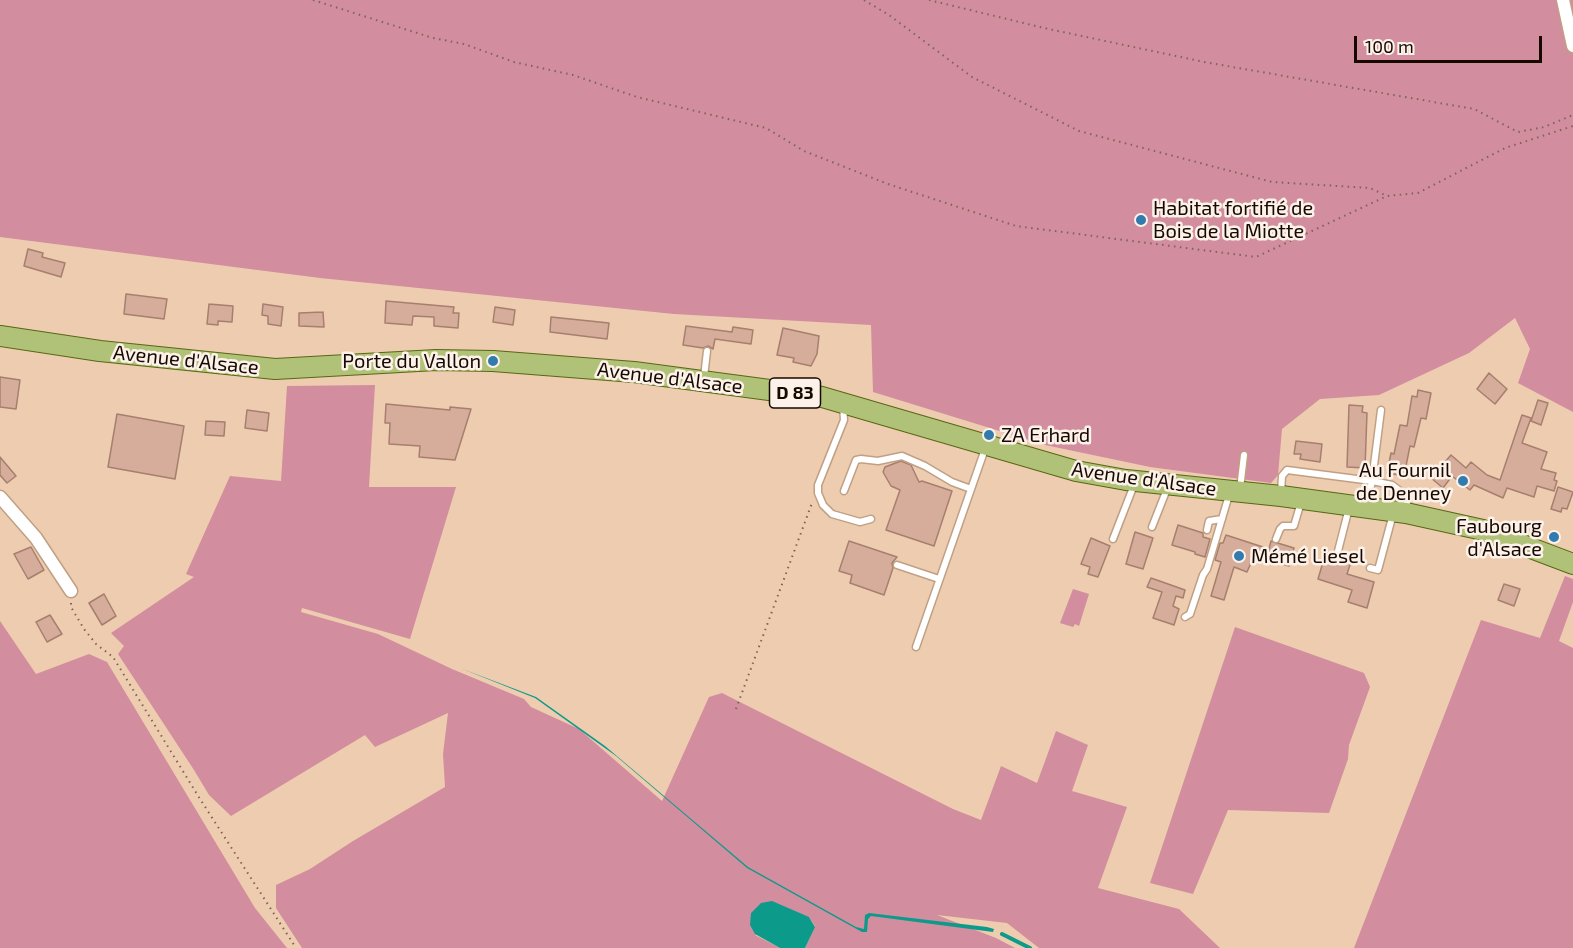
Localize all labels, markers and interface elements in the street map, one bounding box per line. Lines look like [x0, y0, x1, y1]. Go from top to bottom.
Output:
scale bar [1357, 24, 1544, 62]
text: 100 m [1365, 35, 1414, 57]
place label: Habitat fortifié de Bois de la Miotte [1153, 196, 1313, 243]
marker: Habitat fortifié de Bois de la Miotte [1134, 213, 1148, 227]
street label: Avenue d'Alsace [112, 340, 260, 380]
place label: Porte du Vallon [342, 349, 481, 373]
marker: Porte du Vallon [486, 354, 500, 368]
street label: Avenue d'Alsace [596, 357, 744, 399]
road number: D 83 [770, 378, 820, 408]
place label: ZA Erhard [1001, 423, 1090, 447]
marker: ZA Erhard [982, 428, 996, 442]
street label: Avenue d'Alsace [1070, 457, 1218, 501]
place label: Au Fournil de Denney [1356, 458, 1451, 505]
marker: Au Fournil de Denney [1456, 474, 1470, 488]
place label: Faubourg d'Alsace [1456, 514, 1542, 561]
marker: Faubourg d'Alsace [1547, 530, 1561, 544]
place label: Mémé Liesel [1251, 544, 1365, 568]
marker: Mémé Liesel [1232, 549, 1246, 563]

